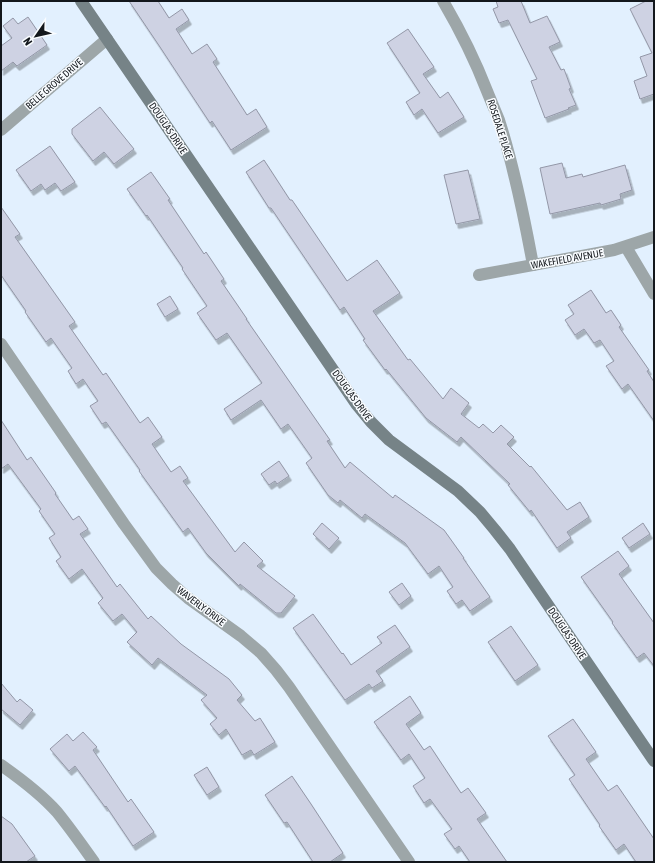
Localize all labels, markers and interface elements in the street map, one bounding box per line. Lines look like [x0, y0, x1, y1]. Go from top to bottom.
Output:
north arrow [16, 16, 56, 56]
text: N [21, 36, 35, 48]
street label: BELLE GROVE DRIVE [24, 56, 85, 111]
street label: ROSEDALE PLACE [485, 98, 515, 161]
street label: DOUGLAS DRIVE [147, 100, 190, 156]
street label: WAKEFIELD AVENUE [530, 247, 604, 271]
street label: DOUGLAS DRIVE [330, 368, 374, 423]
street label: WAVERLY DRIVE [175, 584, 228, 628]
street label: DOUGLAS DRIVE [546, 605, 589, 661]

